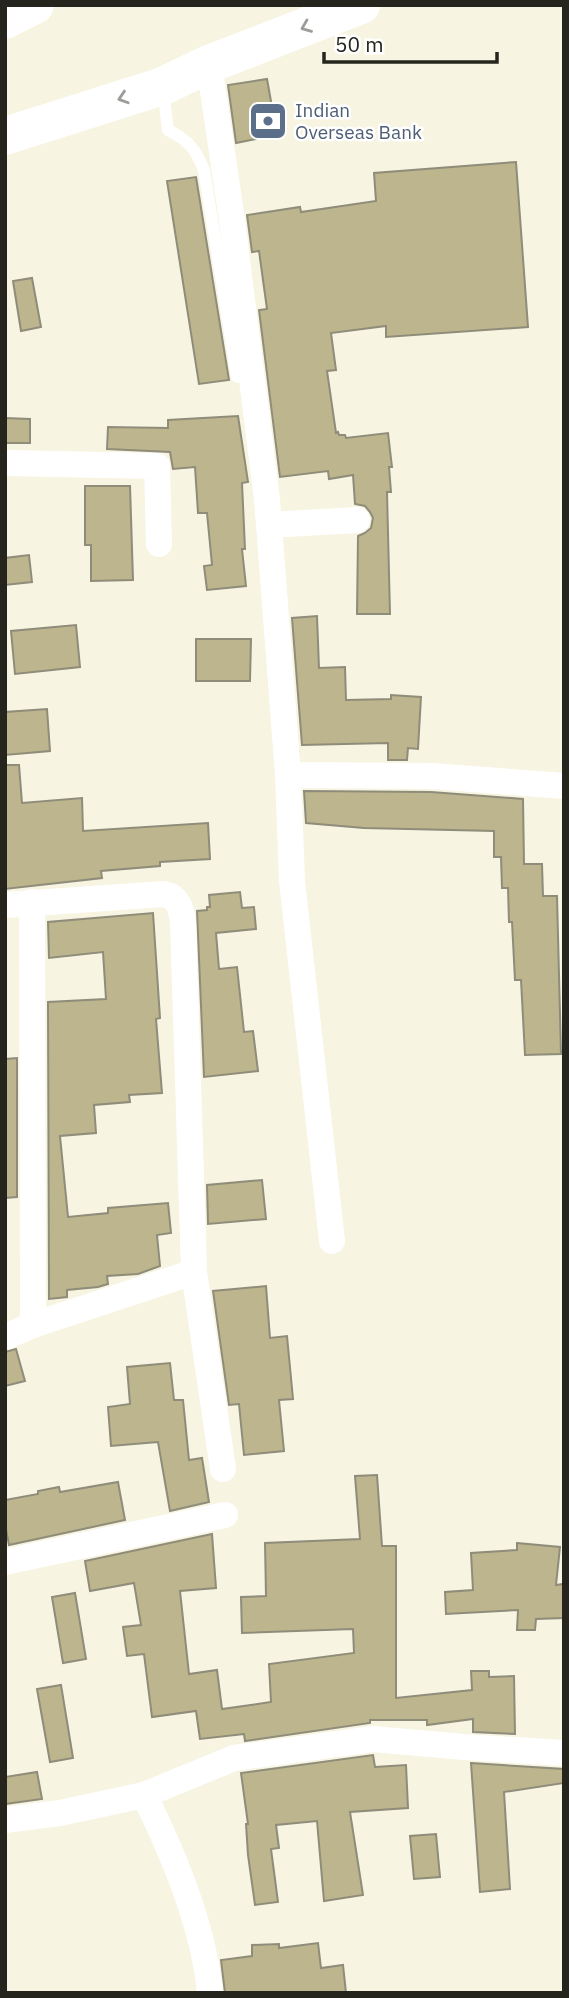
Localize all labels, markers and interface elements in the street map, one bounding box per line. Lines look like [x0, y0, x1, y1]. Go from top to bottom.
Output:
one-way arrow [300, 19, 312, 33]
scale bar [324, 21, 497, 65]
text: 50 m [335, 30, 384, 58]
one-way arrow [117, 90, 129, 105]
place label: Indian Overseas Bank [295, 98, 422, 144]
bank icon: Indian Overseas Bank [247, 100, 289, 142]

